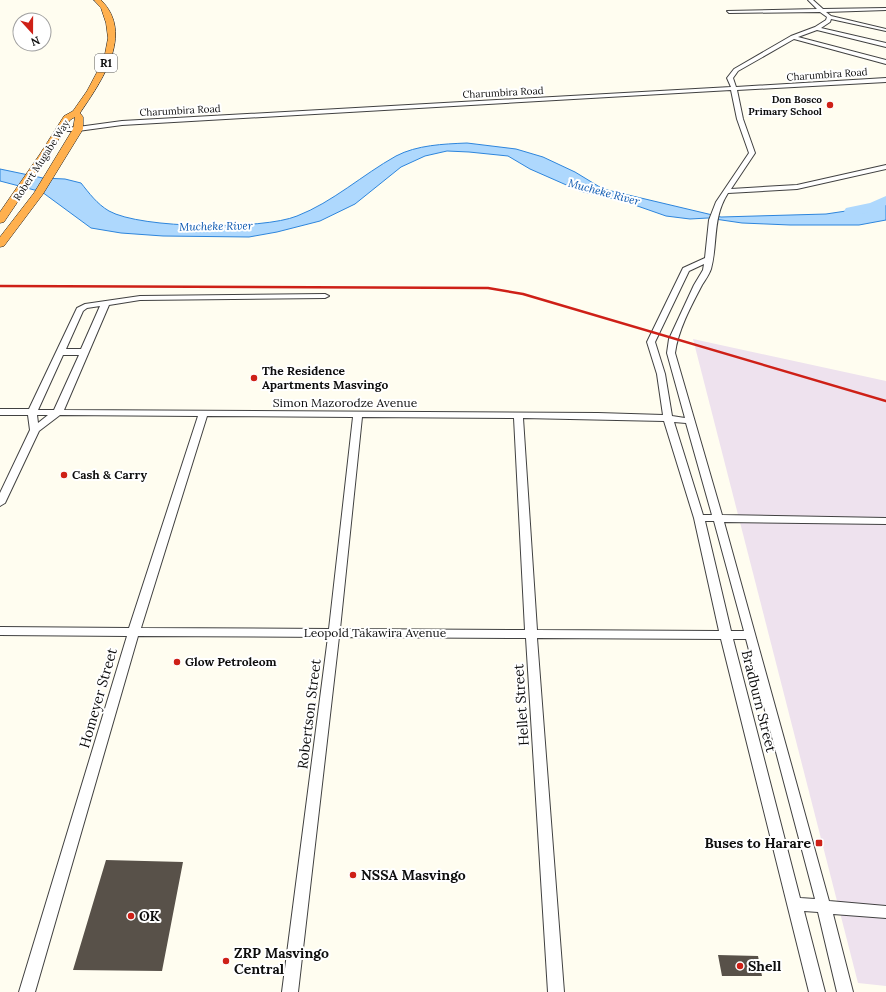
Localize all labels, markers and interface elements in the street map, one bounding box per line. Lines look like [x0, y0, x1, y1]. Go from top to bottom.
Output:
north arrow [12, 12, 52, 52]
text: N [29, 33, 42, 50]
road number: R1 [95, 54, 117, 72]
street label: Charumbira Road [786, 65, 868, 84]
street label: Charumbira Road [462, 84, 544, 101]
place label: Don Bosco Primary School [748, 93, 822, 118]
marker: Don Bosco Primary School [825, 100, 835, 110]
street label: Charumbira Road [139, 102, 221, 119]
street label: Robert Mugabe Way [10, 117, 73, 203]
water label: Mucheke River [567, 176, 642, 209]
water label: Mucheke River [179, 218, 254, 234]
place label: The Residence Apartments Masvingo [262, 363, 388, 392]
marker: The Residence Apartments Masvingo [249, 373, 259, 383]
street label: Simon Mazorodze Avenue [273, 395, 418, 410]
place label: Cash & Carry [72, 467, 147, 482]
marker: Cash & Carry [59, 470, 69, 480]
street label: Leopold Takawira Avenue [304, 625, 447, 640]
street label: Homeyer Street [75, 645, 121, 750]
street label: Bradburn Street [738, 648, 781, 754]
place label: Glow Petroleom [185, 654, 277, 669]
marker: Glow Petroleom [172, 657, 182, 667]
street label: Robertson Street [293, 657, 325, 770]
street label: Hellet Street [509, 663, 533, 747]
place label: Buses to Harare [704, 834, 811, 852]
marker: Buses to Harare [814, 838, 824, 848]
place label: NSSA Masvingo [361, 866, 466, 884]
marker: NSSA Masvingo [348, 870, 358, 880]
place label: OK [139, 907, 160, 925]
marker: OK [126, 911, 136, 921]
place label: ZRP Masvingo Central [234, 944, 329, 978]
marker: ZRP Masvingo Central [221, 956, 231, 966]
place label: Shell [748, 957, 782, 975]
marker: Shell [735, 961, 745, 971]

